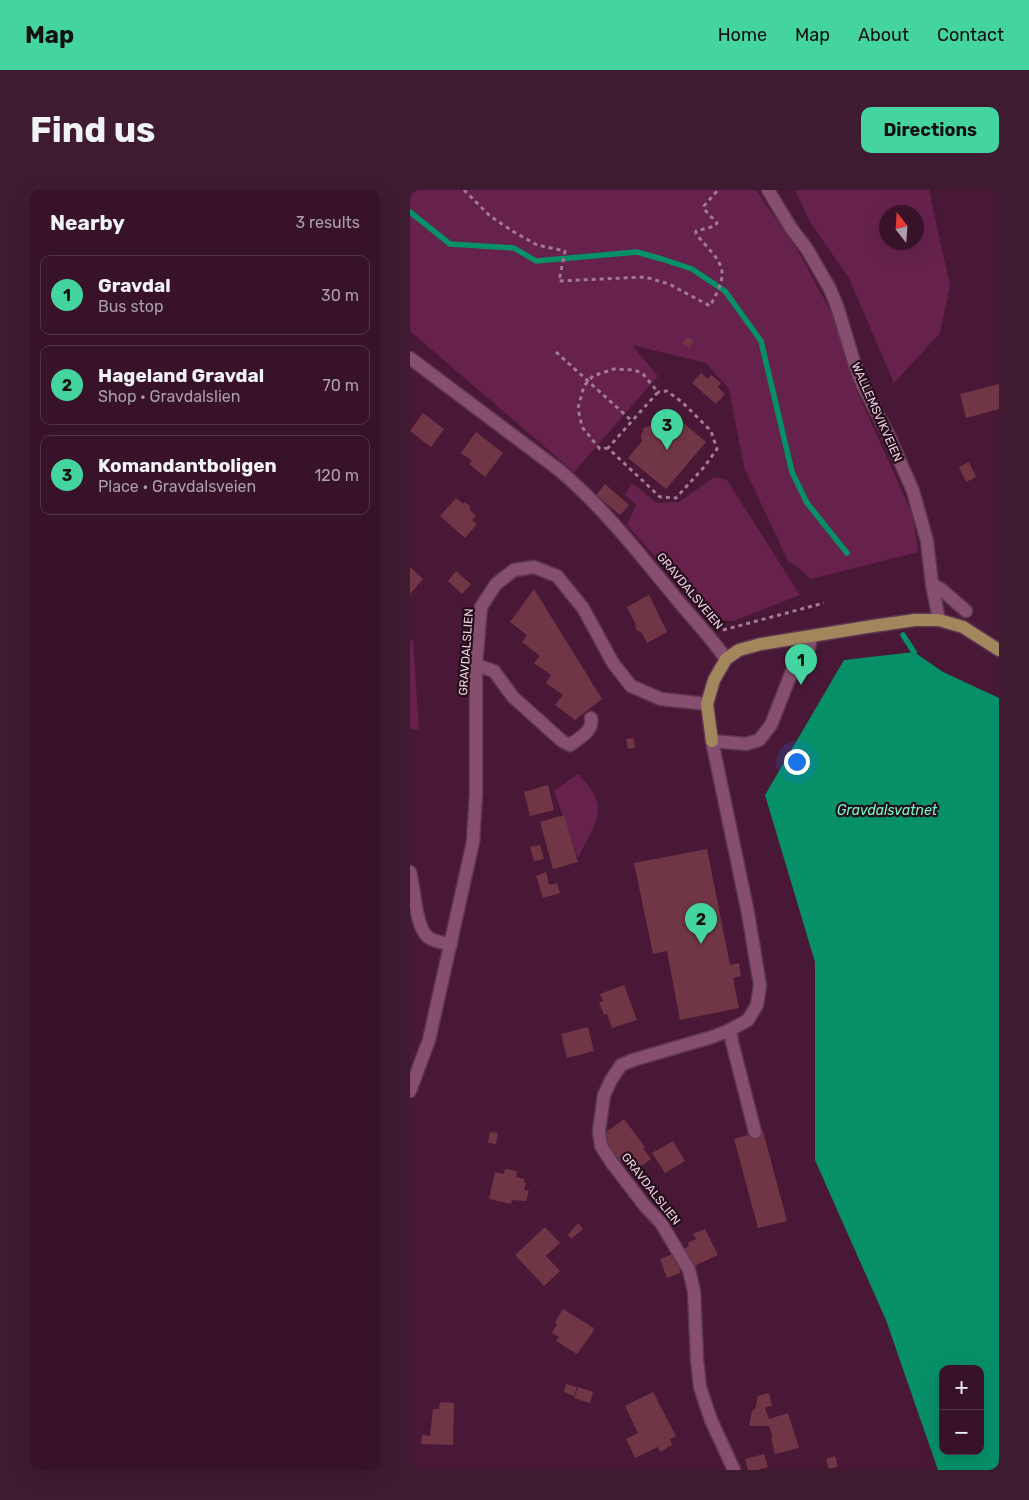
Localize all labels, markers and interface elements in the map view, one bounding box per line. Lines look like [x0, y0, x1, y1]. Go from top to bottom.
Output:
text: Map [25, 21, 74, 49]
text: Home [718, 24, 767, 46]
text: Map [795, 24, 830, 46]
text: About [858, 24, 909, 46]
text: Contact [937, 24, 1004, 46]
button: Directions [861, 107, 999, 153]
text: Find us [30, 109, 155, 151]
north arrow [879, 205, 924, 250]
text: Nearby [50, 210, 125, 235]
text: 3 results [295, 213, 360, 232]
text: Gravdal [98, 274, 171, 297]
text: 1 [63, 286, 71, 305]
text: 30 m [321, 286, 359, 305]
text: Bus stop [98, 297, 164, 316]
street label: WALLEMSVIKVEIEN [849, 360, 905, 464]
text: Hageland Gravdal [98, 364, 264, 387]
text: 2 [62, 376, 72, 395]
text: 70 m [322, 376, 359, 395]
text: Shop · Gravdalslien [98, 387, 240, 406]
pin: 3 [651, 409, 683, 450]
text: Komandantboligen [98, 454, 277, 477]
text: 3 [62, 466, 72, 485]
text: 120 m [314, 466, 359, 485]
text: Place · Gravdalsveien [98, 477, 256, 496]
street label: GRAVDALSVEIEN [654, 550, 726, 632]
street label: GRAVDALSLIEN [456, 608, 476, 696]
pin: 1 [785, 644, 817, 685]
your location [784, 749, 810, 775]
water label: Gravdalsvatnet [837, 802, 938, 819]
pin: 2 [685, 903, 717, 944]
street label: GRAVDALSLIEN [619, 1150, 683, 1228]
map controls [939, 1365, 984, 1455]
button: + [939, 1365, 984, 1410]
button: − [939, 1410, 984, 1455]

